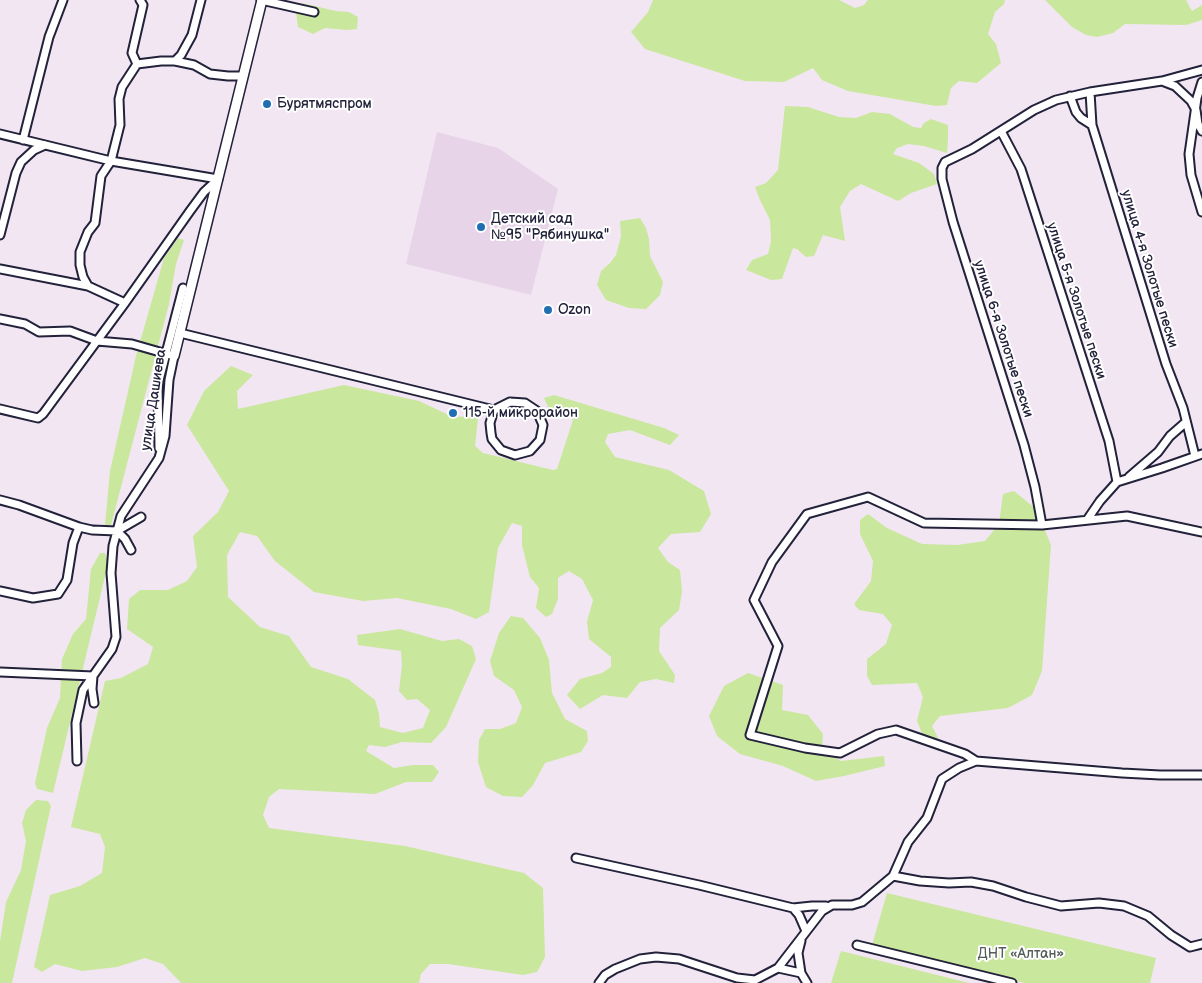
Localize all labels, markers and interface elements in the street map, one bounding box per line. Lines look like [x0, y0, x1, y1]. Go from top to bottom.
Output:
place label: Бурятмяспром [277, 96, 372, 112]
marker: Бурятмяспром [261, 98, 273, 110]
street label: улица 4-я Золотые пески [1117, 188, 1181, 350]
place label: Детский сад №95 "Рябинушка" [491, 211, 609, 243]
marker: Детский сад №95 "Рябинушка" [475, 221, 487, 233]
street label: улица 5-я Золотые пески [1043, 221, 1109, 381]
street label: улица 6-я Золотые пески [970, 258, 1036, 420]
place label: Ozon [558, 302, 591, 318]
marker: Ozon [542, 304, 554, 316]
street label: улица Дашиева [138, 348, 170, 452]
place label: 115-й микрорайон [463, 405, 578, 421]
marker: 115-й микрорайон [447, 407, 459, 419]
park label: ДНТ «Алтан» [978, 946, 1064, 962]

